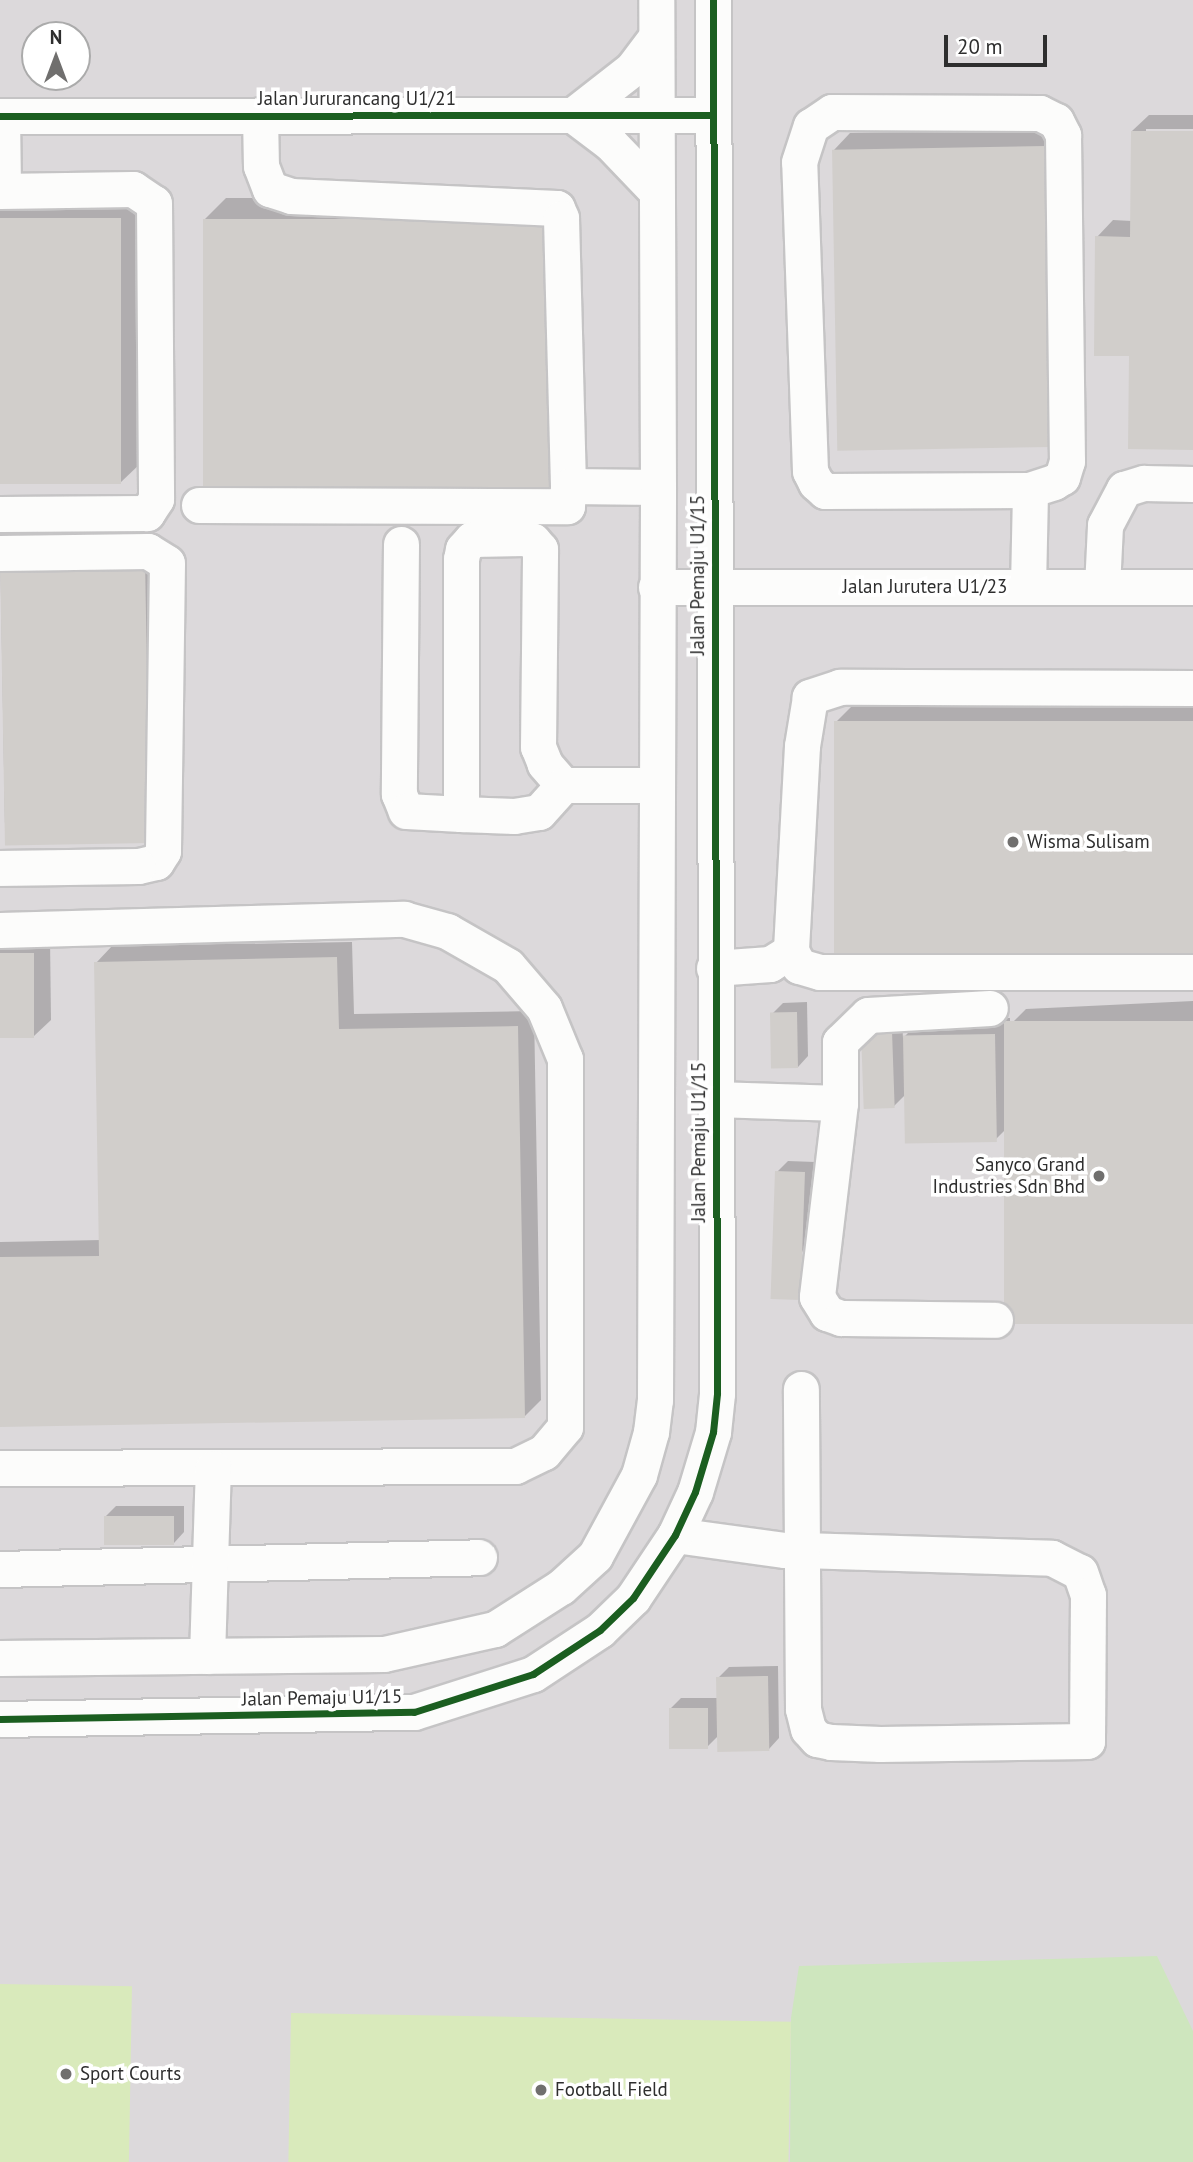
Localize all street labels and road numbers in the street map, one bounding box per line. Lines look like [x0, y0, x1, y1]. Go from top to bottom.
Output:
street label: Jalan Jururancang U1/21 [258, 88, 456, 110]
street label: Jalan Pemaju U1/15 [687, 495, 709, 655]
street label: Jalan Jurutera U1/23 [843, 576, 1007, 598]
street label: Jalan Pemaju U1/15 [688, 1062, 710, 1222]
street label: Jalan Pemaju U1/15 [242, 1685, 402, 1711]

